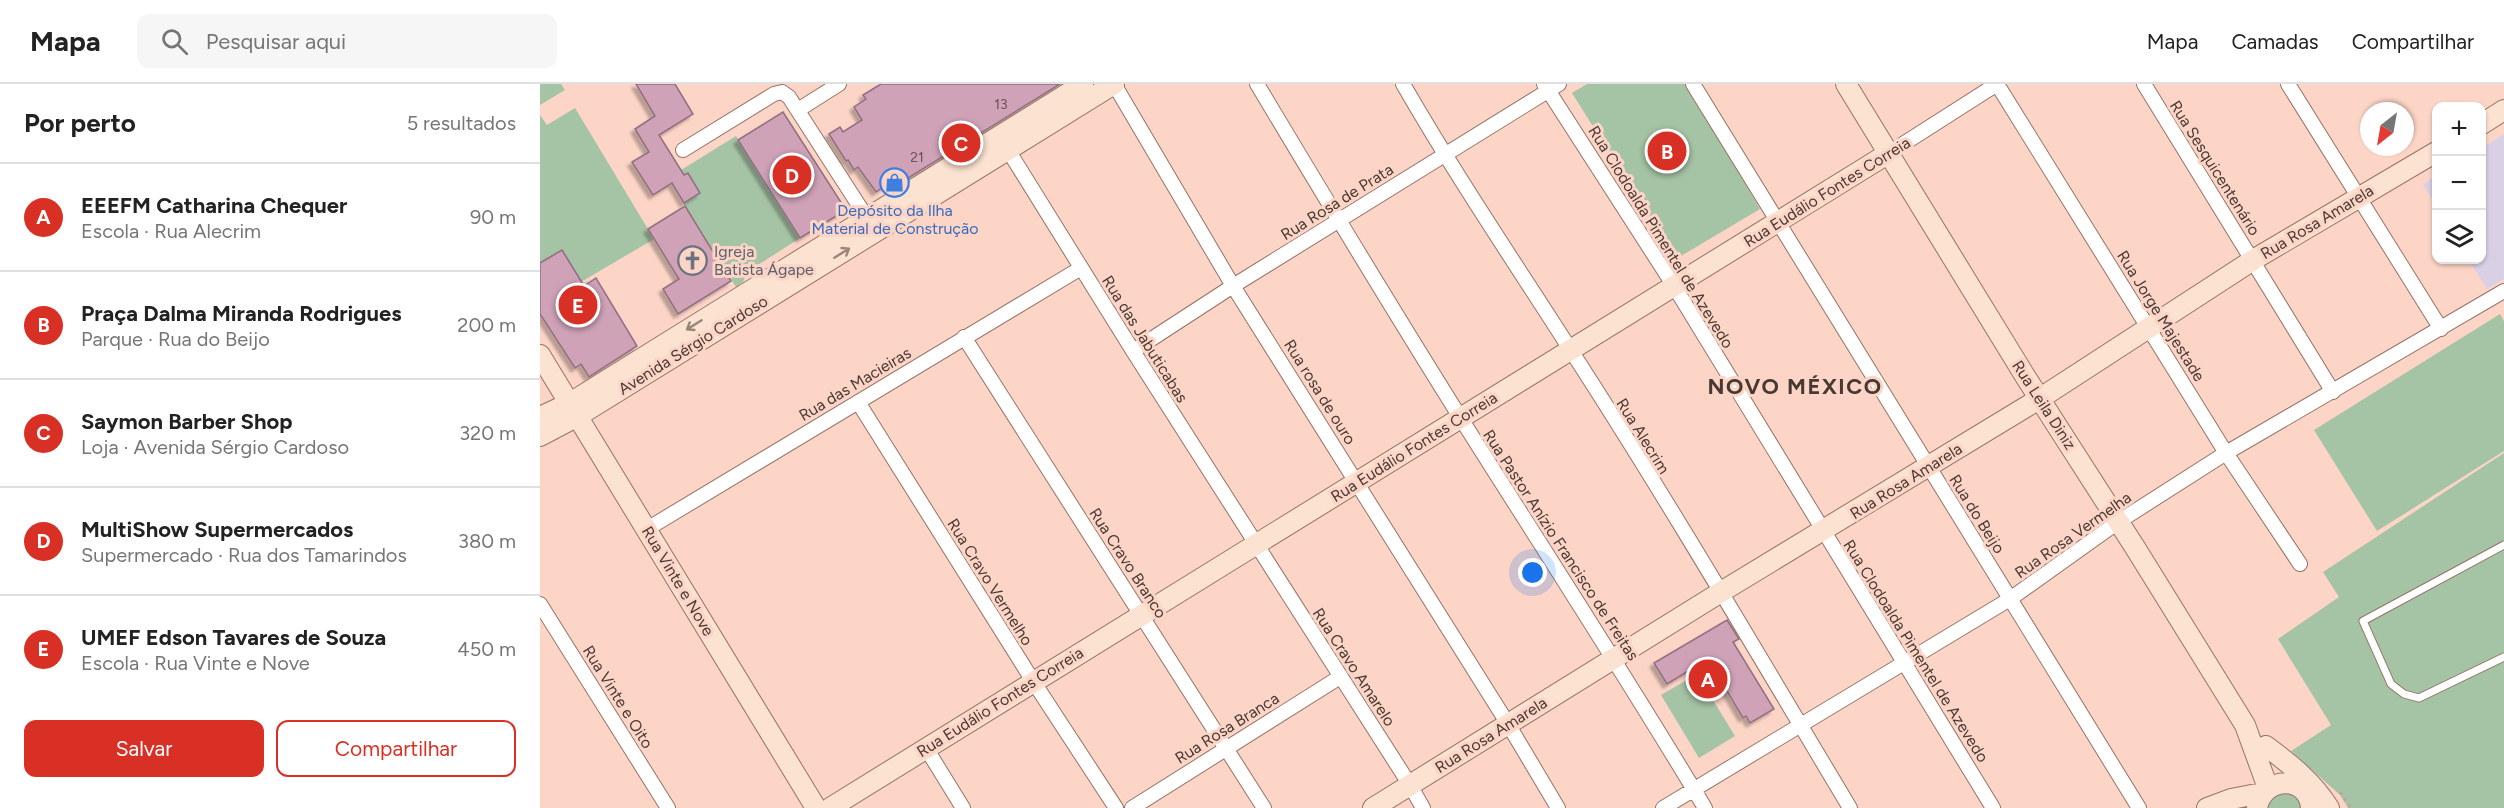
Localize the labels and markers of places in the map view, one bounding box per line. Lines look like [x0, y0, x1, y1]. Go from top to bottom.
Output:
pin: C [942, 120, 980, 166]
pin: B [1648, 128, 1686, 174]
pin: D [772, 152, 812, 197]
shop icon: Depósito da Ilha Material de Construção [879, 166, 911, 198]
place label: Depósito da Ilha Material de Construção [812, 201, 978, 238]
place label: Igreja Batista Ágape [714, 242, 814, 279]
church icon: Igreja Batista Ágape [677, 244, 709, 276]
pin: E [558, 282, 597, 328]
pin: A [1688, 656, 1728, 702]

